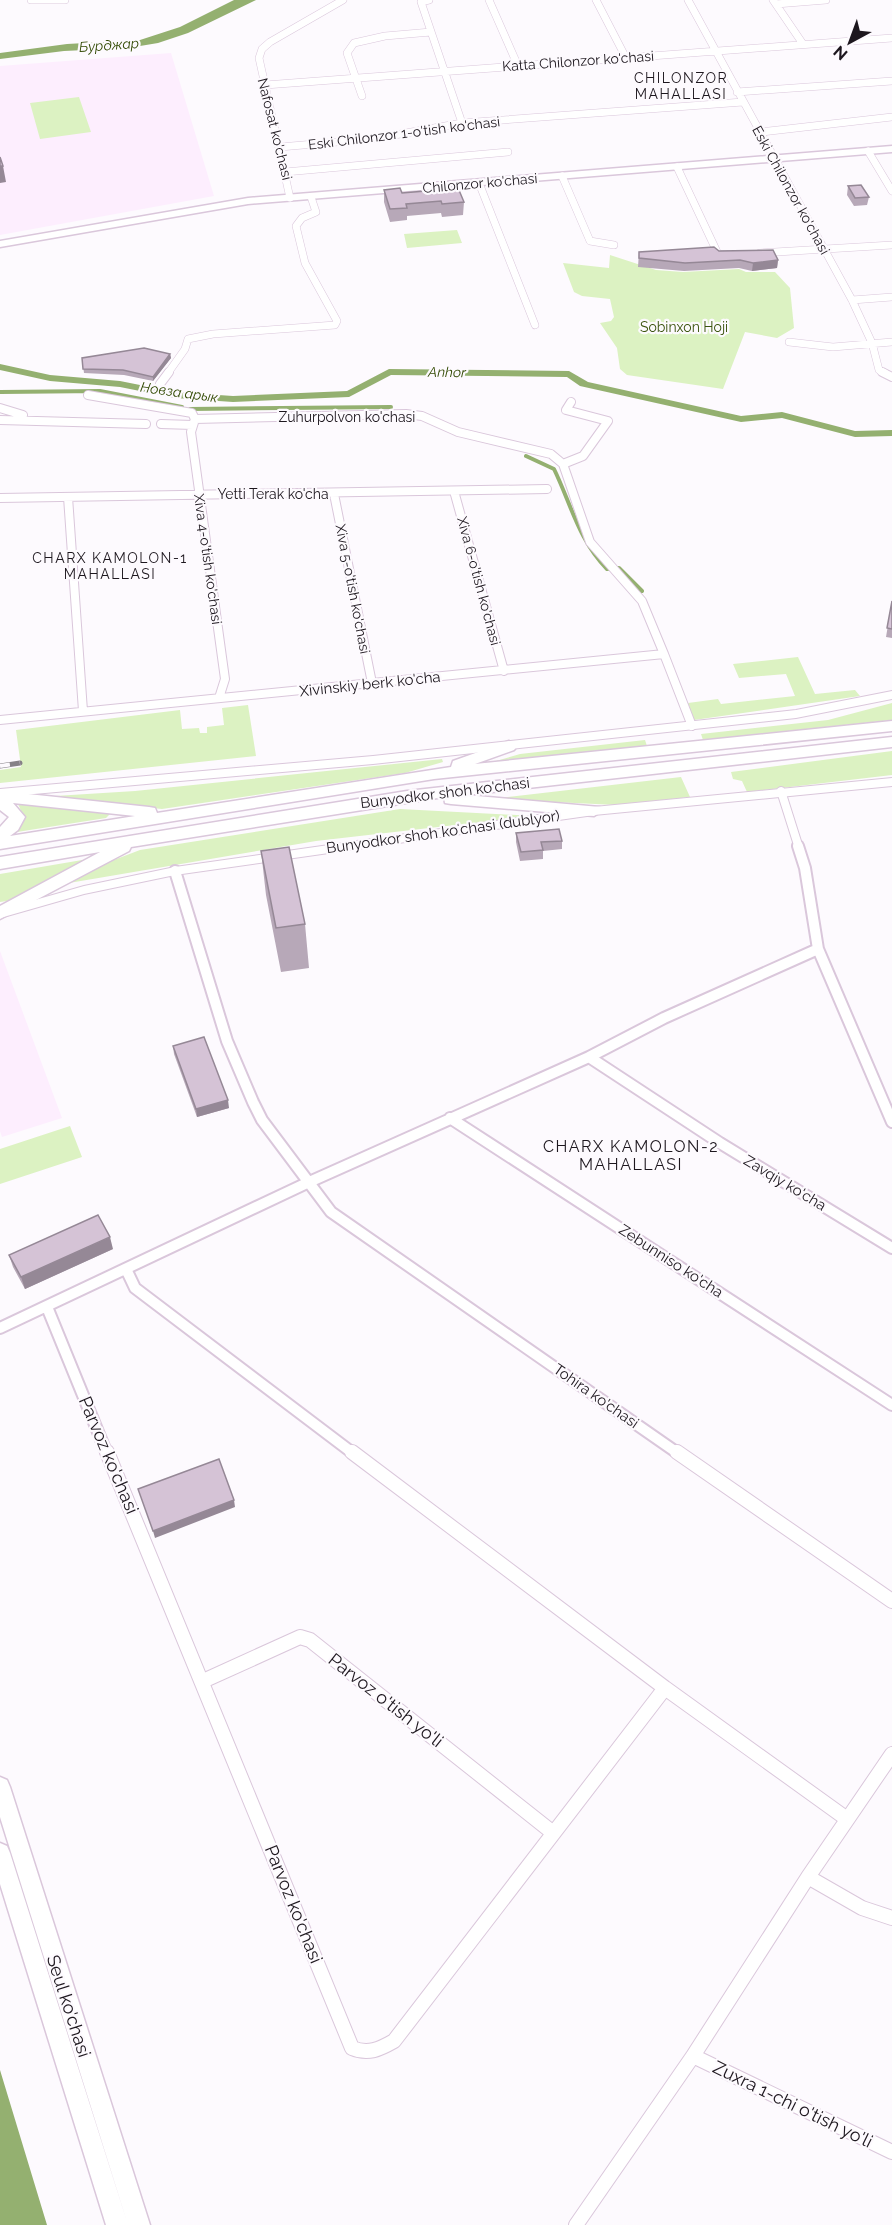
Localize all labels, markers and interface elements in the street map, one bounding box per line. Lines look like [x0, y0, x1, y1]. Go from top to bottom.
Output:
north arrow [820, 12, 880, 72]
water label: Бурджар [78, 35, 140, 55]
text: N [830, 42, 851, 64]
street label: Katta Chilonzor ko'chasi [502, 48, 654, 74]
district label: CHILONZOR MAHALLASI [634, 70, 728, 102]
street label: Nafosat ko'chasi [255, 76, 295, 182]
street label: Eski Chilonzor 1-o'tish ko'chasi [307, 113, 501, 153]
street label: Eski Chilonzor ko'chasi [749, 123, 833, 257]
street label: Chilonzor ko'chasi [422, 170, 538, 196]
park label: Sobinxon Hoji [640, 319, 728, 335]
water label: Anhor [427, 364, 467, 380]
water label: Новза арык [139, 379, 219, 405]
street label: Zuhurpolvon ko'chasi [279, 409, 415, 425]
street label: Yetti Terak ko'cha [217, 486, 329, 502]
street label: Xiva 4-o'tish ko'chasi [191, 493, 225, 625]
street label: Xiva 6-o'tish ko'chasi [454, 515, 504, 647]
street label: Xiva 5-o'tish ko'chasi [333, 523, 373, 655]
district label: CHARX KAMOLON-1 MAHALLASI [32, 550, 188, 582]
street label: Xivinskiy berk ko'cha [299, 668, 441, 700]
street label: Bunyodkor shoh ko'chasi [359, 774, 531, 812]
street label: Bunyodkor shoh koʻchasi (dublyor) [325, 807, 561, 857]
district label: CHARX KAMOLON-2 MAHALLASI [543, 1137, 719, 1174]
street label: Zavqiy ko'cha [740, 1151, 830, 1215]
street label: Zebunniso ko'cha [615, 1221, 727, 1301]
street label: Tohira ko'chasi [550, 1360, 642, 1432]
street label: Parvoz ko'chasi [75, 1393, 143, 1517]
street label: Parvoz o'tish yo'li [324, 1649, 448, 1751]
street label: Parvoz ko'chasi [261, 1842, 327, 1966]
street label: Seul ko'chasi [43, 1952, 95, 2060]
street label: Zuxra 1-chi o'tish yo'li [710, 2056, 876, 2152]

